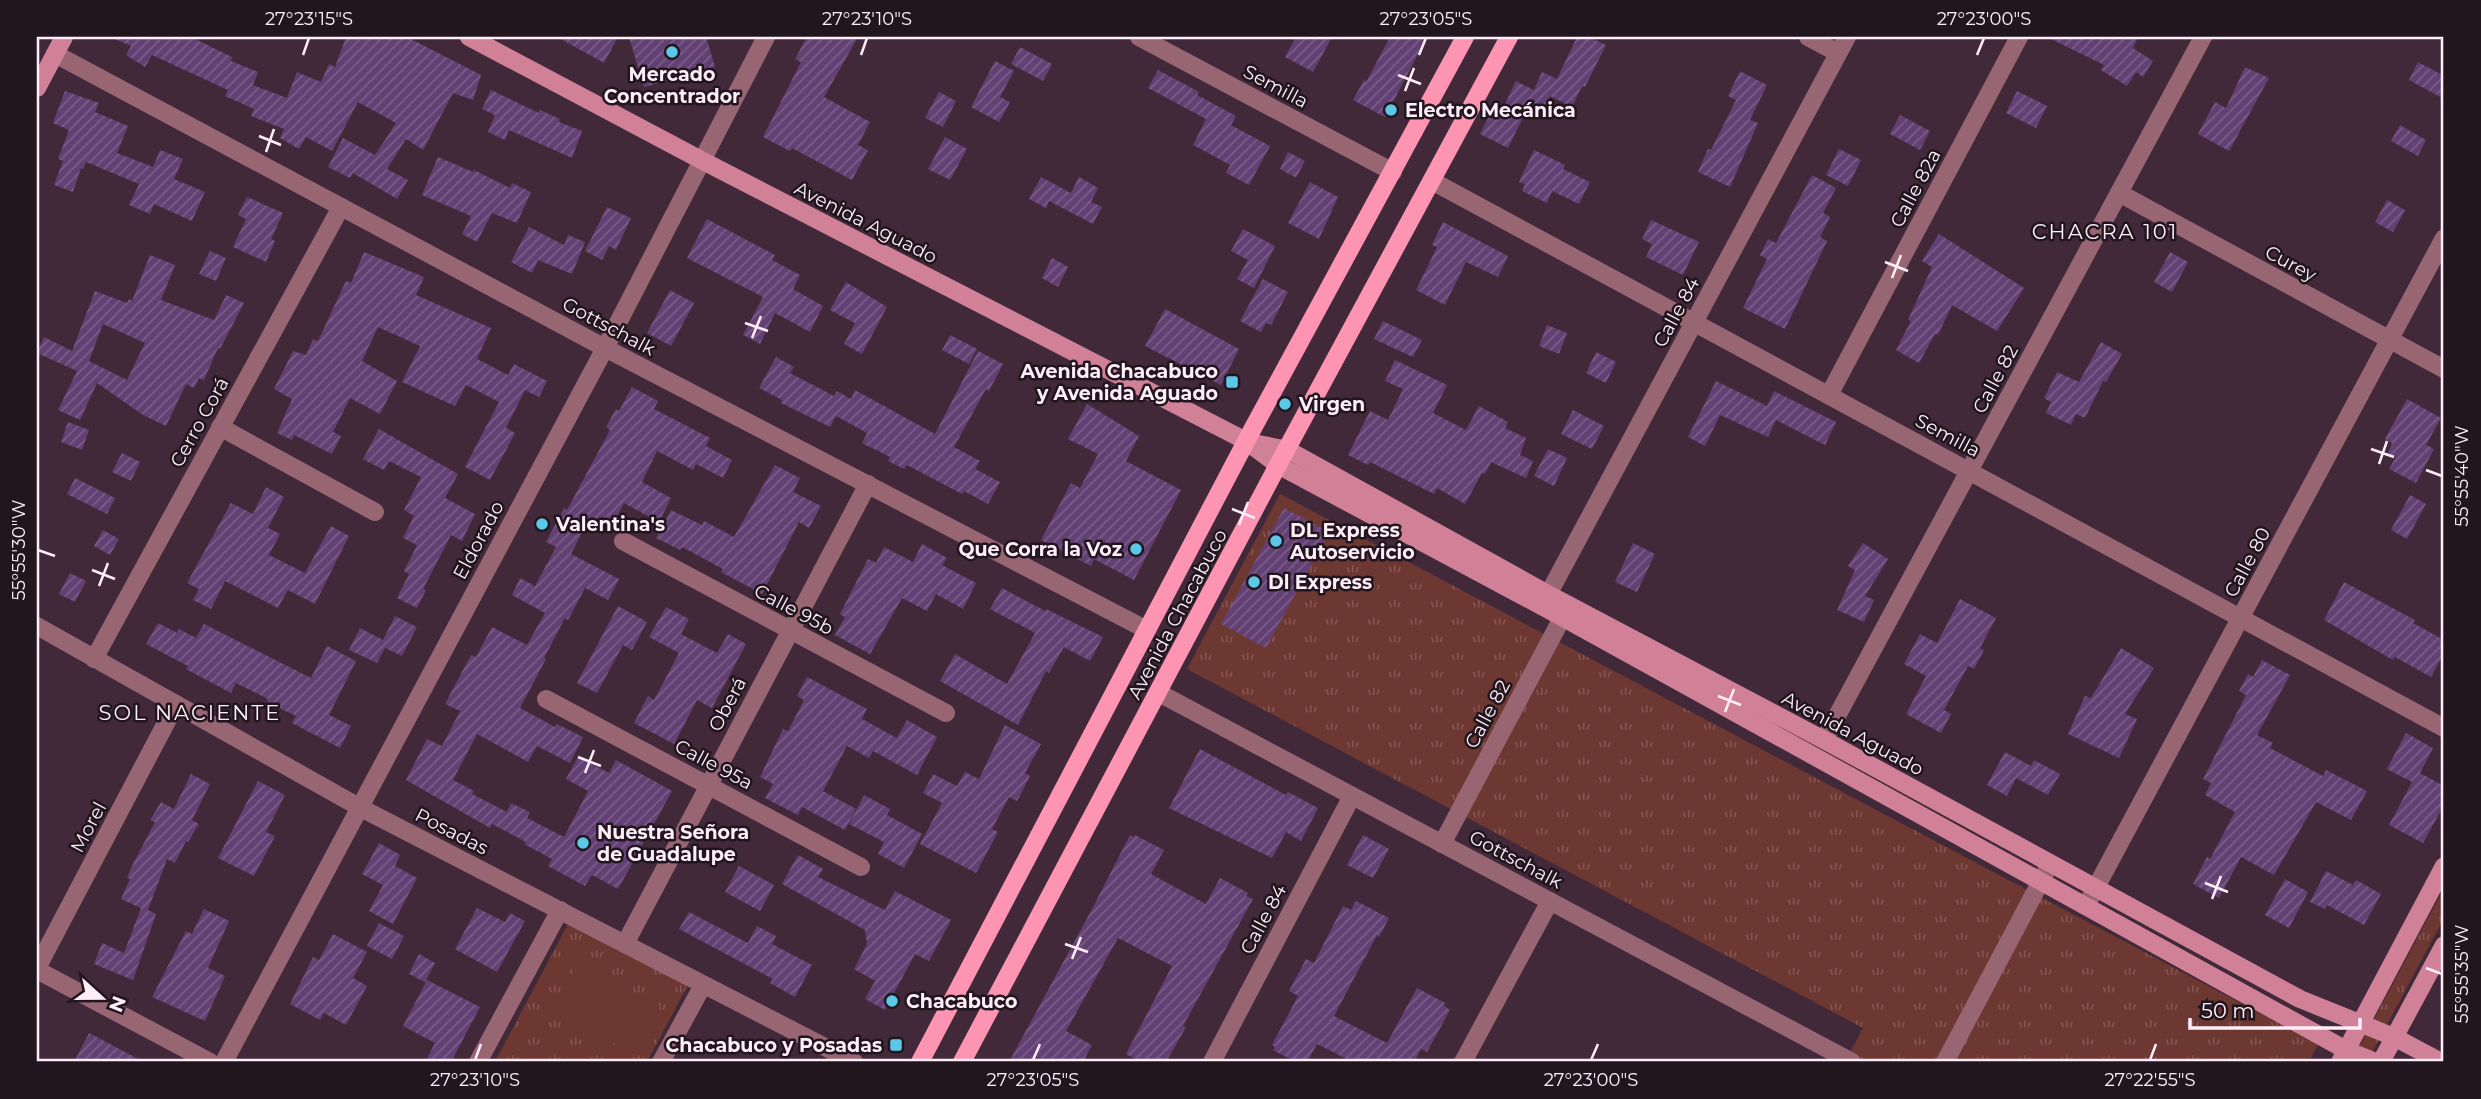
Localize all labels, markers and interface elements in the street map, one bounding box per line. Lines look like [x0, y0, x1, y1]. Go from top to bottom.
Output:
text: 27°23'15"S [265, 8, 353, 30]
text: 27°23'10"S [822, 8, 912, 30]
text: 27°23'05"S [1380, 8, 1472, 30]
text: 27°23'00"S [1937, 8, 2031, 30]
marker: Mercado Concentrador [664, 44, 680, 60]
street label: Semilla [1240, 60, 1312, 113]
place label: Mercado Concentrador [604, 63, 740, 108]
place label: Electro Mecánica [1405, 99, 1576, 122]
marker: Electro Mecánica [1383, 102, 1399, 118]
street label: Calle 82a [1885, 145, 1946, 231]
street label: Avenida Aguado [791, 177, 941, 268]
district label: CHACRA 101 [2032, 219, 2178, 244]
street label: Curey [2261, 240, 2321, 287]
street label: Calle 84 [1648, 273, 1705, 351]
street label: Gottschalk [558, 292, 660, 361]
street label: Calle 82 [1968, 341, 2023, 417]
place label: Avenida Chacabuco y Avenida Aguado [1019, 360, 1218, 405]
street label: Cerro Corá [165, 373, 234, 471]
marker: Avenida Chacabuco y Avenida Aguado [1224, 374, 1240, 390]
place label: Virgen [1298, 393, 1365, 416]
marker: Virgen [1277, 396, 1293, 412]
street label: Semilla [1912, 409, 1984, 462]
text: 55°55'40"W [2451, 425, 2473, 527]
street label: Eldorado [448, 497, 509, 583]
text: 55°55'30"W [8, 500, 30, 600]
place label: Valentina's [555, 513, 665, 536]
marker: Valentina's [534, 516, 550, 532]
place label: DL Express Autoservicio [1289, 519, 1415, 564]
street label: Calle 80 [2219, 523, 2275, 601]
street label: Avenida Chacabuco [1123, 525, 1232, 703]
marker: DL Express Autoservicio [1268, 533, 1284, 549]
place label: Que Corra la Voz [958, 538, 1122, 561]
marker: Que Corra la Voz [1128, 541, 1144, 557]
place label: Dl Express [1268, 571, 1372, 594]
marker: Dl Express [1246, 574, 1262, 590]
street label: Calle 95b [750, 579, 837, 640]
street label: Oberá [704, 673, 751, 735]
street label: Calle 82 [1460, 676, 1515, 752]
street label: Avenida Aguado [1778, 686, 1928, 780]
district label: SOL NACIENTE [99, 700, 281, 725]
street label: Calle 95a [671, 734, 757, 794]
street label: Morel [66, 798, 111, 856]
street label: Posadas [411, 803, 492, 860]
place label: Nuestra Señora de Guadalupe [597, 821, 749, 866]
street label: Gottschalk [1465, 825, 1567, 894]
marker: Nuestra Señora de Guadalupe [575, 835, 591, 851]
street label: Calle 84 [1235, 880, 1292, 958]
text: 55°55'35"W [2451, 925, 2473, 1023]
north arrow [66, 962, 136, 1032]
scale bar [2190, 987, 2360, 1031]
place label: Chacabuco [906, 990, 1017, 1013]
text: N [104, 993, 131, 1015]
marker: Chacabuco [884, 993, 900, 1009]
text: 50 m [2201, 998, 2255, 1023]
place label: Chacabuco y Posadas [666, 1034, 882, 1057]
marker: Chacabuco y Posadas [888, 1037, 904, 1053]
text: 27°23'10"S [430, 1069, 520, 1091]
text: 27°23'05"S [987, 1069, 1079, 1091]
text: 27°23'00"S [1544, 1069, 1638, 1091]
text: 27°22'55"S [2104, 1069, 2196, 1091]

